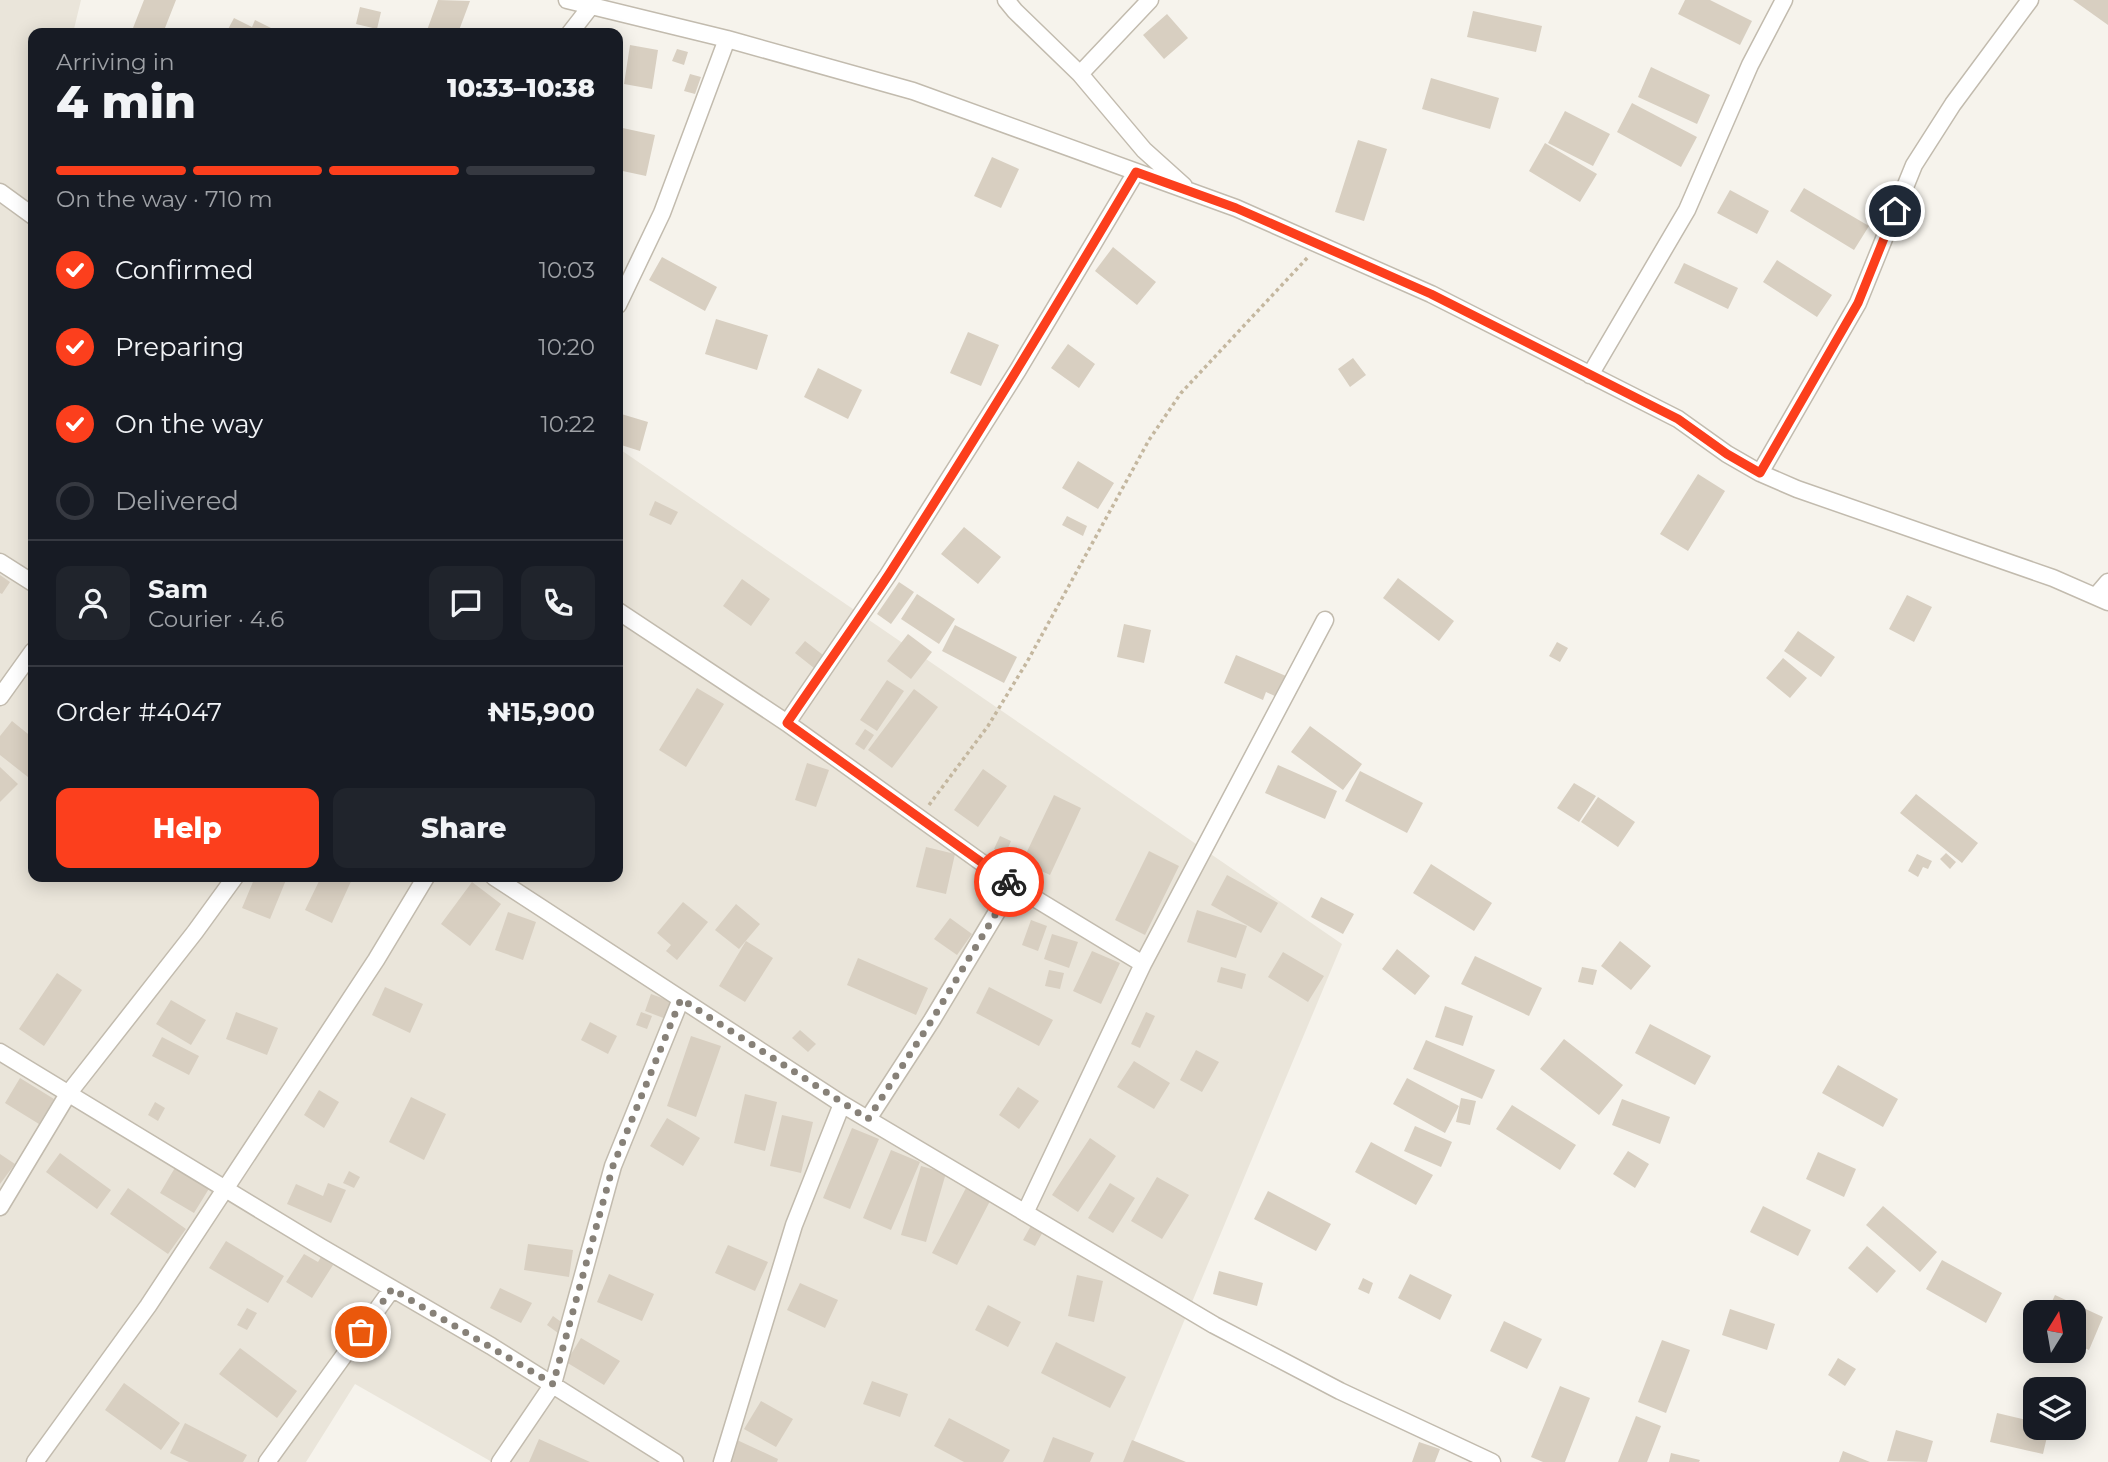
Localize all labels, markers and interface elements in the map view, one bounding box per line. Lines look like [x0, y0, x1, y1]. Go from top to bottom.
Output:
text: Arriving in [56, 48, 175, 76]
text: 10:33–10:38 [447, 72, 595, 104]
text: 4 min [56, 73, 196, 130]
pin [1865, 181, 1925, 241]
text: On the way · 710 m [56, 185, 273, 213]
icon: home [1876, 192, 1914, 230]
icon: check [56, 251, 94, 289]
text: Confirmed [115, 254, 254, 286]
text: 10:03 [539, 256, 595, 284]
icon: check [56, 328, 94, 366]
text: Preparing [115, 331, 244, 363]
text: 10:20 [538, 333, 595, 361]
icon: check [56, 405, 94, 443]
text: On the way [115, 408, 263, 440]
text: 10:22 [540, 410, 595, 438]
text: Delivered [115, 485, 239, 517]
button: person [56, 566, 130, 640]
button: chat [429, 566, 503, 640]
button: phone [521, 566, 595, 640]
text: Sam [148, 573, 208, 605]
text: Courier · 4.6 [148, 605, 284, 633]
text: Order #4047 [56, 696, 222, 728]
text: ₦15,900 [487, 696, 595, 728]
button: Help [56, 788, 319, 868]
button: Share [333, 788, 595, 868]
courier [974, 847, 1044, 917]
icon: bike [990, 863, 1028, 901]
north arrow [2023, 1300, 2086, 1363]
map controls [2023, 1300, 2086, 1440]
pin [331, 1302, 391, 1362]
icon: bag [342, 1313, 380, 1351]
button: layers [2023, 1377, 2086, 1440]

